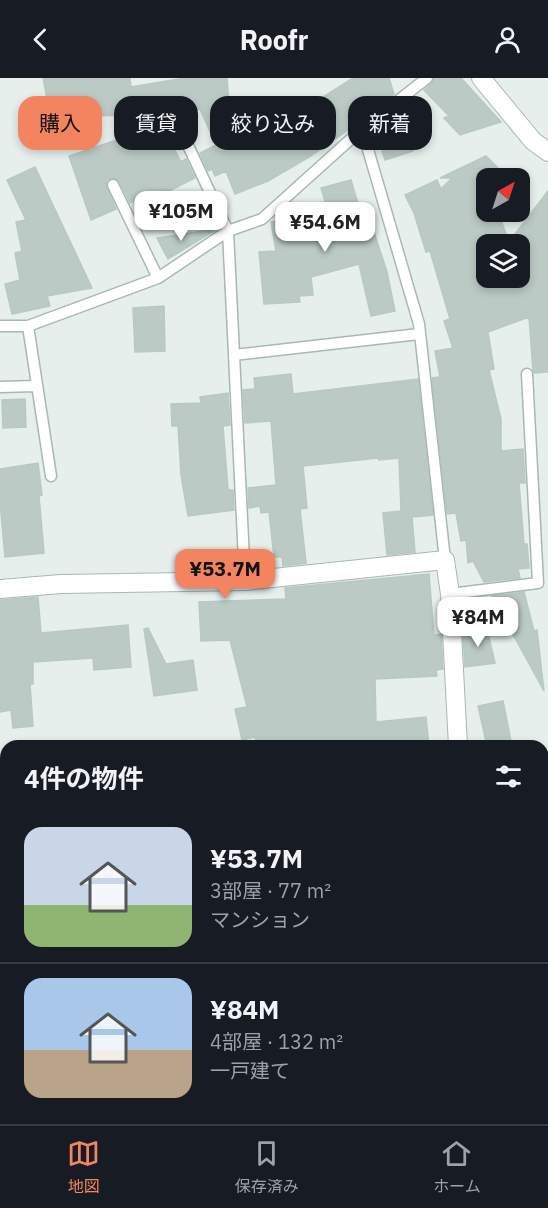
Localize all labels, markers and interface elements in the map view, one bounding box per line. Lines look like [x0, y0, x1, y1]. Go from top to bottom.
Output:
text: Roofr [240, 22, 308, 57]
icon: back [24, 23, 57, 56]
icon: person [491, 23, 524, 56]
chip: 購入 [18, 96, 102, 150]
chip: 賃貸 [114, 96, 198, 150]
chip: 絞り込み [210, 96, 336, 150]
chip: 新着 [348, 96, 432, 150]
north arrow [476, 168, 530, 222]
map controls [476, 168, 530, 288]
pin: ¥105M [139, 191, 223, 242]
text: ¥105M [148, 197, 214, 224]
pin: ¥54.6M [276, 202, 374, 253]
text: ¥54.6M [289, 208, 361, 235]
button: layers [476, 234, 530, 288]
pin: ¥53.7M [176, 549, 274, 600]
text: ¥53.7M [189, 555, 261, 582]
pin: ¥84M [442, 597, 514, 648]
text: ¥84M [451, 603, 505, 630]
icon: filters [492, 760, 525, 793]
text: 4件の物件 [24, 761, 144, 795]
text: ¥53.7M [210, 841, 303, 875]
icon: home [72, 851, 144, 923]
text: 3部屋 · 77 m² [210, 877, 331, 904]
text: マンション [210, 906, 310, 933]
text: ¥84M [210, 992, 279, 1026]
icon: home [72, 1002, 144, 1074]
text: 4部屋 · 132 m² [210, 1028, 343, 1055]
text: 一戸建て [210, 1057, 290, 1084]
tab: 地図 [67, 1137, 100, 1197]
tab: 保存済み [235, 1137, 299, 1197]
tab: ホーム [433, 1137, 481, 1197]

